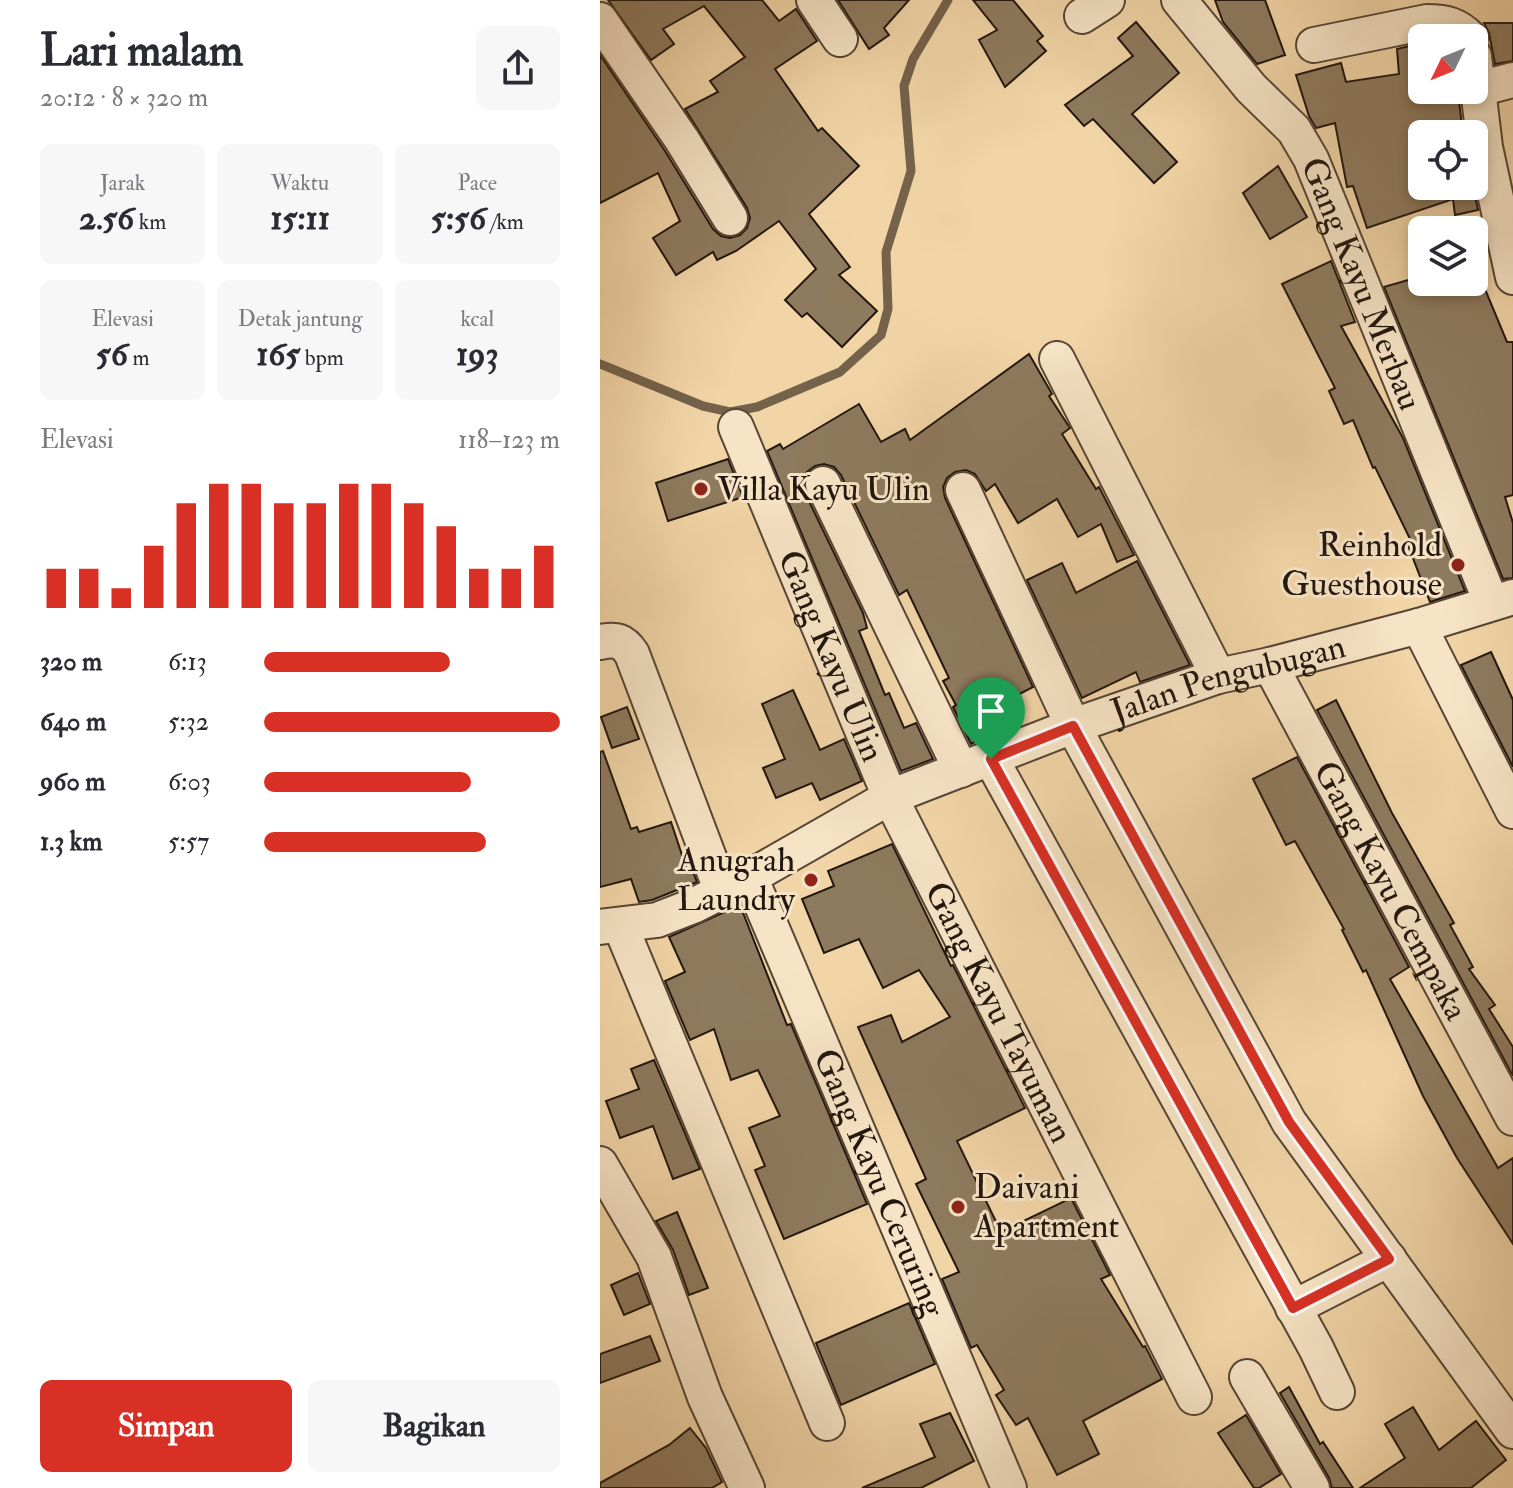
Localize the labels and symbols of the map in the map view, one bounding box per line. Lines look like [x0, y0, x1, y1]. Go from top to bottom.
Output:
north arrow [1408, 24, 1488, 104]
street label: Gang Kayu Merbau [1291, 151, 1432, 416]
place label: Villa Kayu Ulin [717, 468, 929, 511]
marker: Villa Kayu Ulin [692, 480, 710, 498]
place label: Reinhold Guesthouse [1281, 524, 1442, 606]
street label: Gang Kayu Ulin [768, 544, 894, 768]
marker: Reinhold Guesthouse [1449, 556, 1467, 574]
street label: Jalan Pengubugan [1104, 625, 1350, 733]
pin [957, 677, 1025, 759]
street label: Gang Kayu Cempaka [1304, 754, 1478, 1028]
place label: Anugrah Laundry [676, 839, 796, 921]
marker: Anugrah Laundry [802, 871, 820, 889]
street label: Gang Kayu Tayuman [915, 875, 1083, 1150]
street label: Gang Kayu Ceruring [804, 1042, 956, 1324]
place label: Daivani Apartment [973, 1166, 1119, 1248]
marker: Daivani Apartment [949, 1198, 967, 1216]

